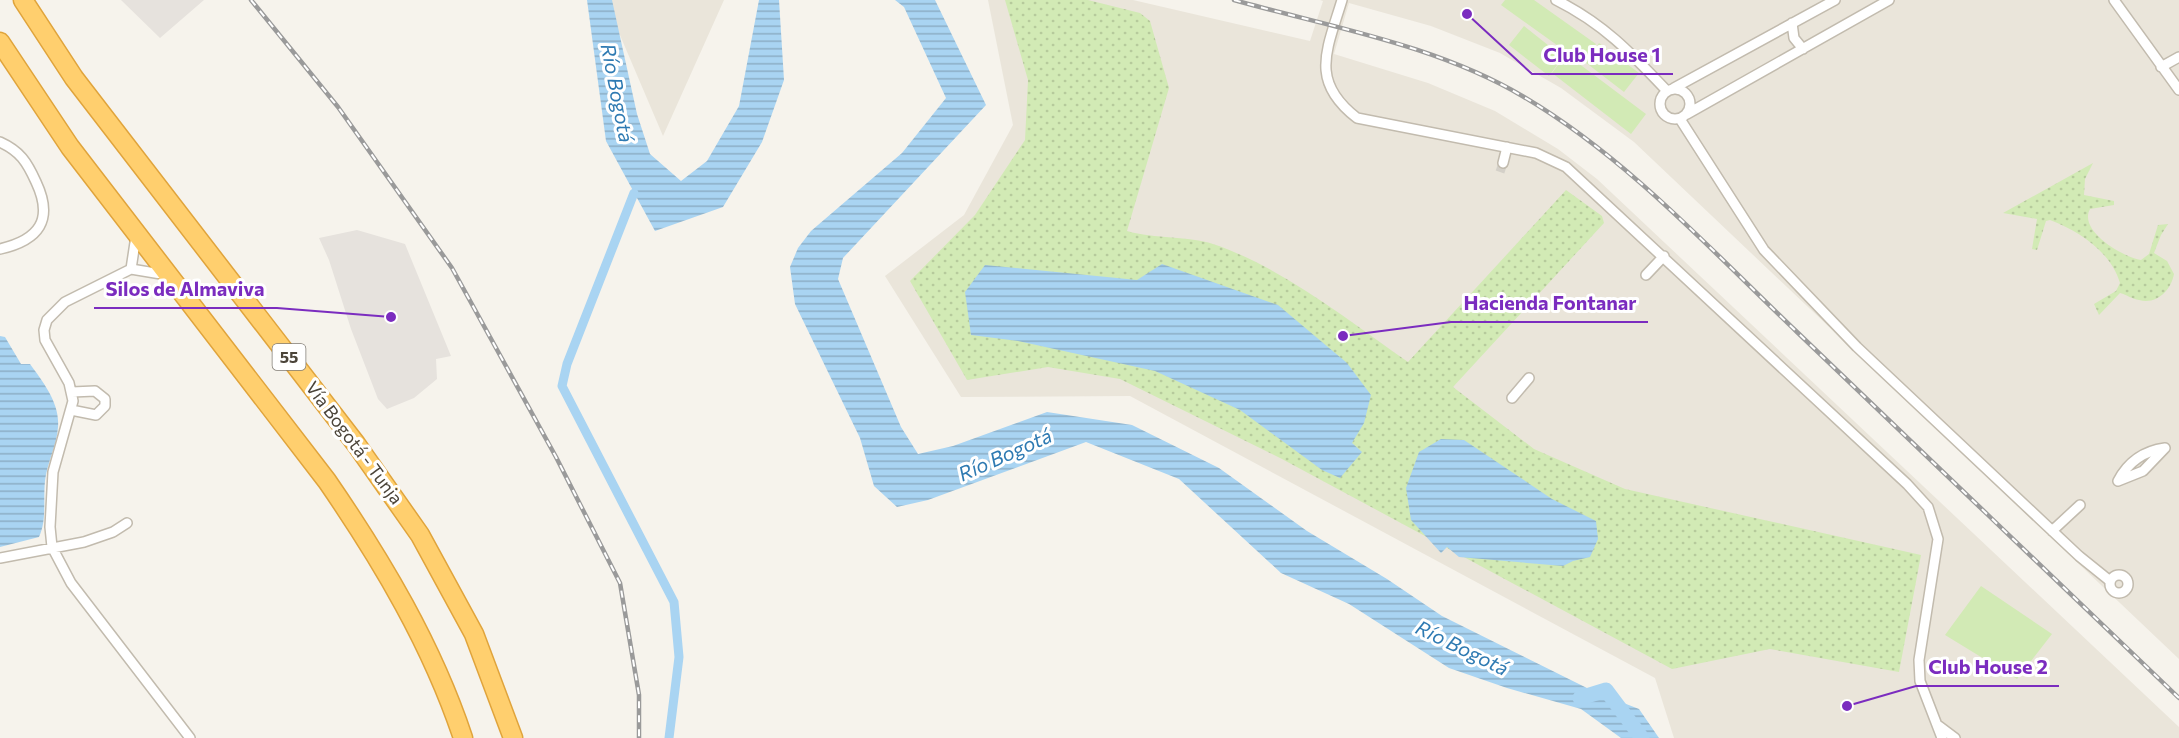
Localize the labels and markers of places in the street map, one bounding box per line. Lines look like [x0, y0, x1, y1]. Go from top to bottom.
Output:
callout: Club House 1 [1532, 36, 1673, 74]
callout: Silos de Almaviva [94, 270, 277, 308]
callout: Hacienda Fontanar [1451, 284, 1648, 322]
callout: Club House 2 [1916, 648, 2059, 686]

